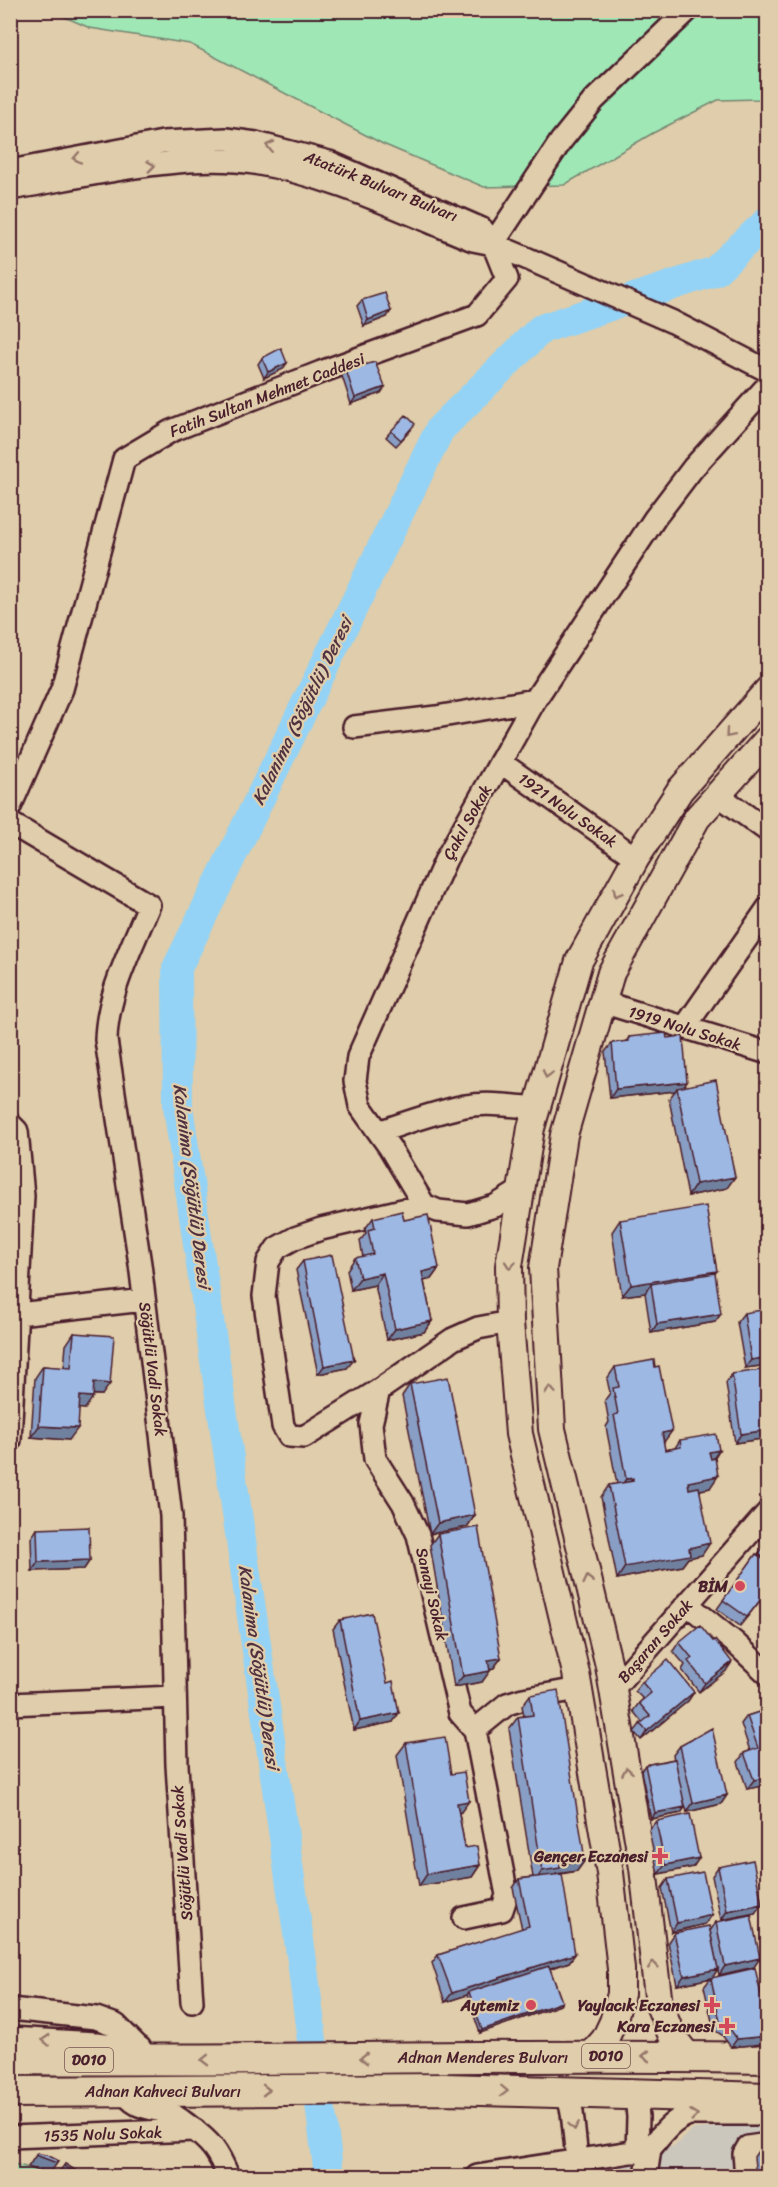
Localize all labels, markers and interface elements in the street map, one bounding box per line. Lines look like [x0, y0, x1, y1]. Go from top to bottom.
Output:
one-way arrow [265, 140, 275, 153]
street label: Atatürk Bulvarı Bulvarı [299, 141, 462, 230]
one-way arrow [72, 151, 82, 164]
one-way arrow [147, 160, 156, 173]
street label: Fatih Sultan Mehmet Caddesi [165, 344, 370, 446]
water label: Kalanima (Söğütlü) Deresi [243, 608, 363, 810]
one-way arrow [725, 728, 736, 738]
street label: 1921 Nolu Sokak [512, 765, 624, 855]
street label: Çakıl Sokak [434, 779, 500, 865]
one-way arrow [613, 887, 624, 897]
street label: 1919 Nolu Sokak [625, 997, 745, 1059]
one-way arrow [541, 1069, 554, 1079]
water label: Kalanima (Söğütlü) Deresi [164, 1082, 221, 1294]
one-way arrow [504, 1260, 517, 1269]
street label: Söğütlü Vadi Sokak [130, 1300, 176, 1439]
one-way arrow [544, 1385, 557, 1394]
street label: Sanayi Sokak [407, 1545, 457, 1644]
water label: Kalanima (Söğütlü) Deresi [229, 1563, 290, 1775]
place label: BİM [698, 1572, 728, 1601]
one-way arrow [583, 1576, 596, 1586]
marker: BİM [733, 1579, 747, 1593]
street label: Başaran Sokak [610, 1592, 700, 1690]
one-way arrow [621, 1767, 634, 1777]
street label: Söğütlü Vadi Sokak [163, 1784, 201, 1922]
place label: Gençer Eczanesi [533, 1842, 650, 1871]
marker: Gençer Eczanesi [653, 1849, 667, 1863]
one-way arrow [647, 1960, 660, 1969]
place label: Aytemiz [460, 1991, 520, 2020]
place label: Yaylacık Eczanesi [578, 1991, 701, 2020]
marker: Aytemiz [524, 1998, 538, 2012]
marker: Yaylacık Eczanesi [705, 1998, 719, 2012]
place label: Kara Eczanesi [616, 2012, 717, 2041]
marker: Kara Eczanesi [720, 2019, 734, 2033]
one-way arrow [42, 2034, 51, 2047]
street label: Adnan Menderes Bulvarı [397, 2043, 568, 2072]
road number: D010 [582, 2044, 630, 2068]
road number: D010 [65, 2048, 113, 2072]
one-way arrow [642, 2050, 651, 2062]
one-way arrow [360, 2051, 369, 2064]
one-way arrow [201, 2054, 210, 2066]
street label: Adnan Kahveci Bulvarı [84, 2077, 241, 2106]
one-way arrow [261, 2084, 270, 2096]
one-way arrow [499, 2084, 508, 2097]
one-way arrow [689, 2109, 699, 2122]
street label: 1535 Nolu Sokak [43, 2117, 163, 2151]
one-way arrow [567, 2121, 579, 2130]

